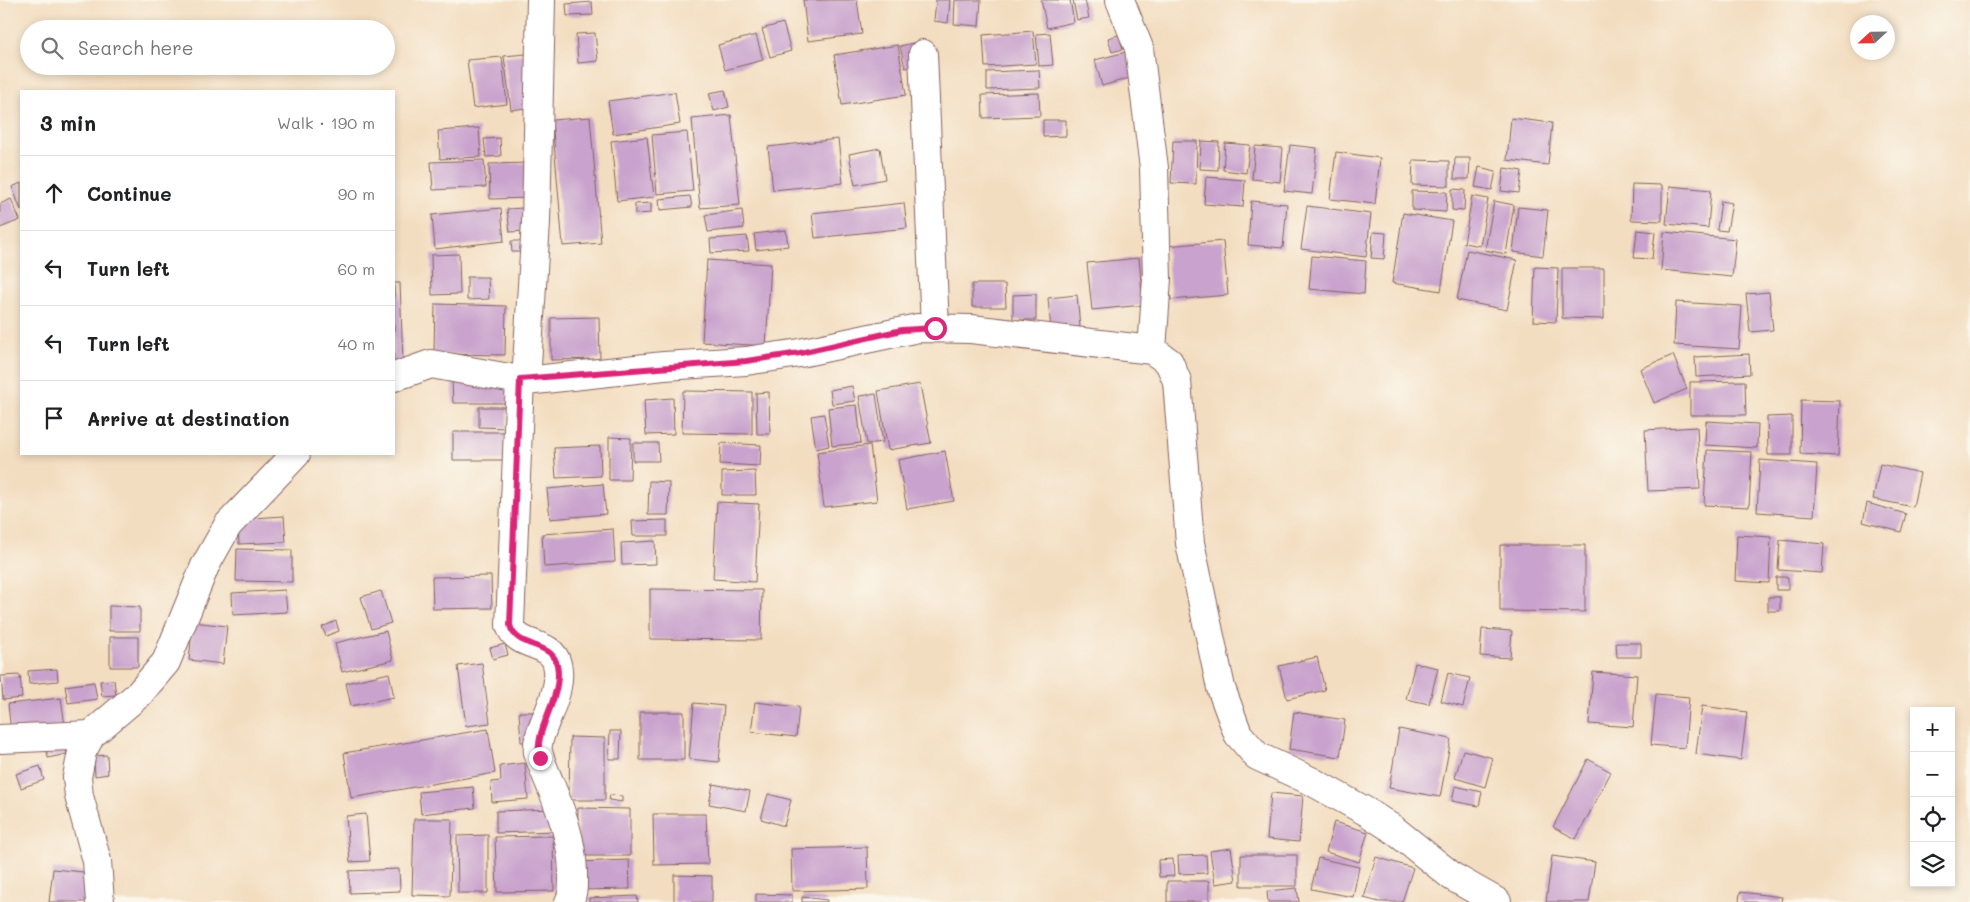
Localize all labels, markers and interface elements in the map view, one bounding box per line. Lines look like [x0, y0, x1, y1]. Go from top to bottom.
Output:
north arrow [1850, 15, 1895, 60]
search box [20, 20, 395, 75]
icon: search [38, 34, 66, 62]
text: Search here [78, 35, 194, 60]
text: 3 min [40, 109, 96, 136]
text: Walk · 190 m [277, 112, 375, 133]
icon: ahead [40, 179, 68, 207]
text: Continue [87, 181, 172, 206]
text: 90 m [338, 183, 375, 204]
icon: left [40, 254, 68, 282]
text: Turn left [87, 256, 170, 281]
text: 60 m [338, 258, 375, 279]
route start [924, 317, 947, 340]
icon: left [40, 329, 68, 357]
text: Turn left [87, 331, 170, 356]
text: 40 m [338, 333, 375, 354]
icon: arrive [40, 404, 68, 432]
text: Arrive at destination [87, 406, 290, 431]
map controls [1910, 707, 1955, 887]
button: + [1910, 707, 1955, 752]
route end [529, 747, 552, 770]
button: − [1910, 752, 1955, 797]
button: locate [1910, 797, 1955, 842]
button: layers [1910, 842, 1955, 887]

